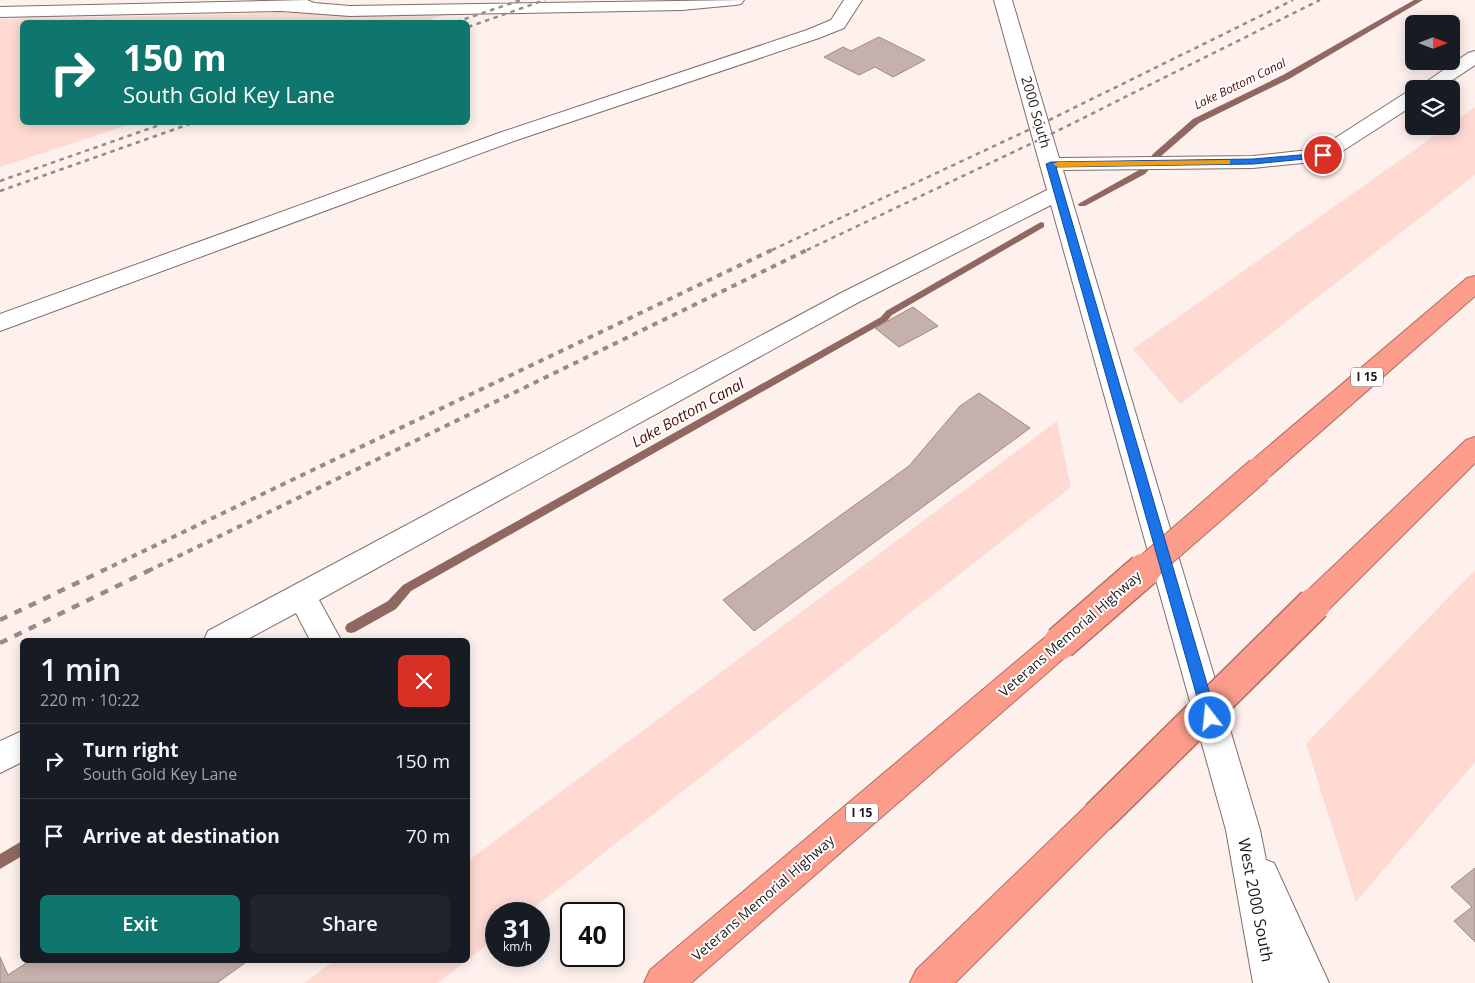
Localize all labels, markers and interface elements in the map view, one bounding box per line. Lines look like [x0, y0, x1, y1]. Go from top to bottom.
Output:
north arrow [1405, 15, 1460, 70]
map controls [1405, 15, 1460, 135]
text: 150 m [123, 34, 227, 81]
icon: right [40, 40, 105, 105]
water label: Lake Bottom Canal [1191, 54, 1289, 113]
street label: 2000 South [1017, 74, 1056, 150]
text: South Gold Key Lane [123, 79, 335, 109]
button: layers [1405, 80, 1460, 135]
pin [1302, 134, 1344, 176]
icon: arrive [1309, 141, 1337, 169]
road number: I 15 [1351, 368, 1383, 387]
water label: Lake Bottom Canal [628, 372, 748, 451]
street label: Veterans Memorial Highway [994, 566, 1146, 701]
text: 1 min [40, 649, 121, 690]
button: close [398, 655, 450, 707]
text: 220 m · 10:22 [40, 689, 140, 711]
position arrow [1183, 691, 1235, 743]
text: Turn right [83, 737, 178, 763]
icon: right [40, 747, 68, 775]
text: 150 m [395, 748, 450, 774]
text: South Gold Key Lane [83, 763, 237, 785]
road number: I 15 [846, 804, 878, 822]
icon: arrive [40, 822, 68, 850]
text: Arrive at destination [83, 823, 280, 849]
text: 70 m [406, 823, 450, 849]
street label: Veterans Memorial Highway [687, 830, 839, 965]
street label: West 2000 South [1233, 836, 1279, 964]
button: Exit [40, 895, 240, 953]
button: Share [250, 895, 450, 953]
speed limit sign: 40 [560, 902, 625, 967]
text: 31 [503, 911, 532, 945]
text: km/h [503, 938, 532, 955]

